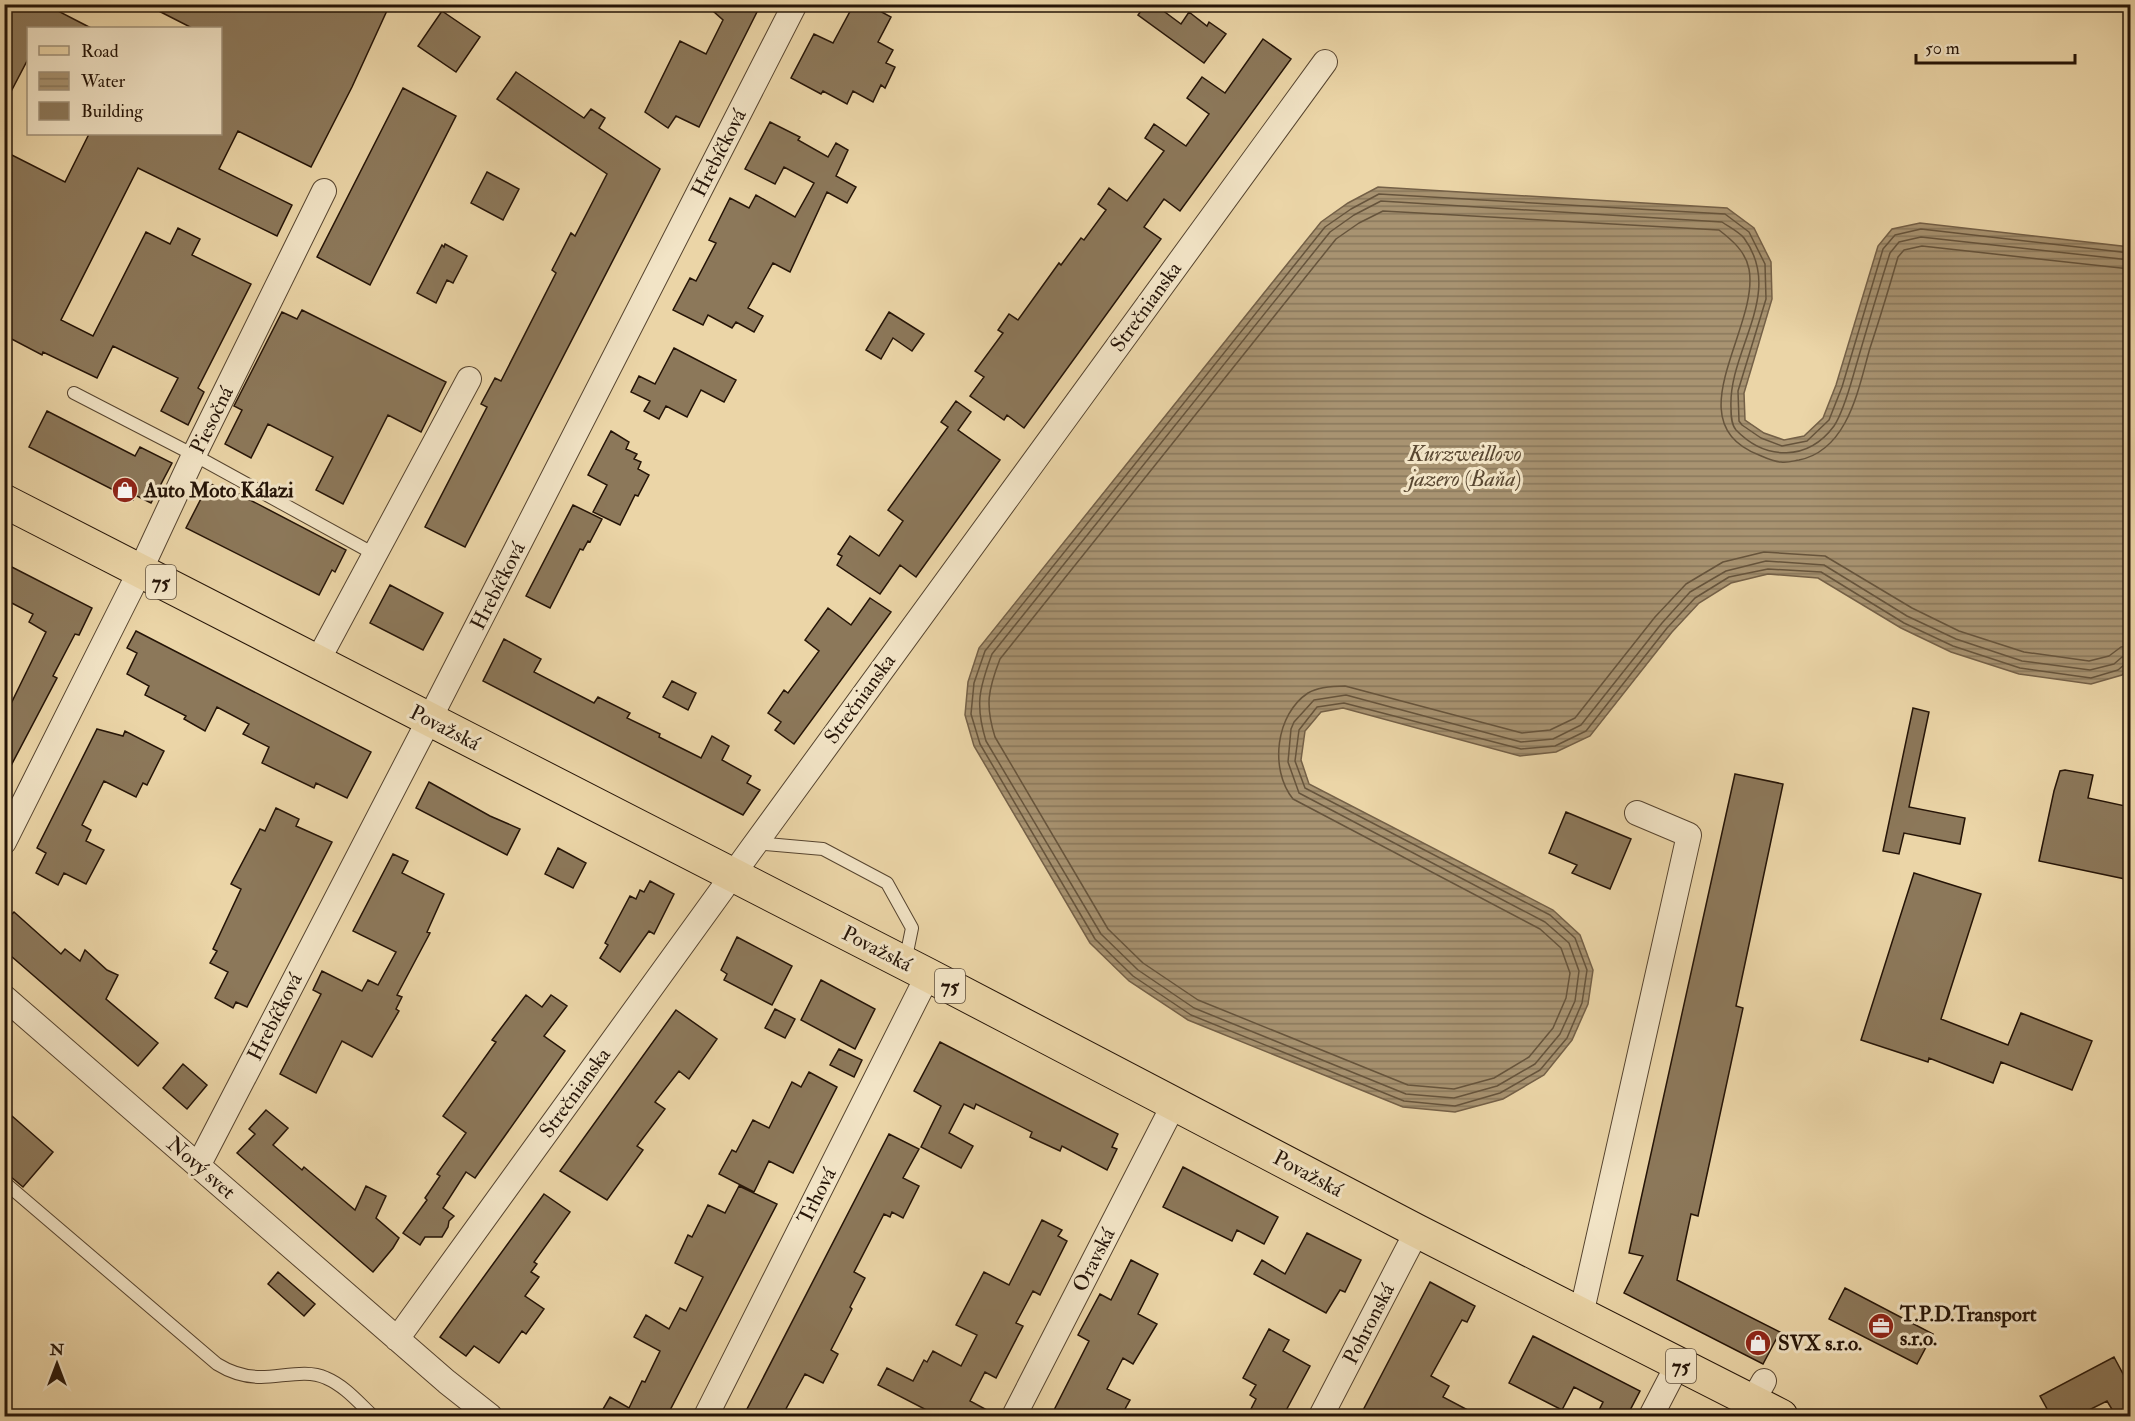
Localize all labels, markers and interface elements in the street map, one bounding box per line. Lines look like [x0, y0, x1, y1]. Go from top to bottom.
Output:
legend [27, 27, 222, 135]
scale bar [1916, 27, 2075, 65]
text: 50 m [1925, 37, 1960, 60]
text: Road [81, 40, 119, 63]
text: Water [80, 70, 125, 93]
text: Building [81, 100, 144, 123]
street label: Hrebíčková [685, 104, 753, 202]
street label: Strečnianska [1104, 256, 1188, 357]
street label: Piesočná [184, 382, 240, 458]
water label: Kurzweillovo jazero (Baňa) [1403, 440, 1522, 493]
shop icon: Auto Moto Kálazi [110, 475, 140, 505]
place label: Auto Moto Kálazi [143, 477, 294, 504]
street label: Hrebíčková [464, 537, 532, 635]
road number: 75 [146, 565, 176, 599]
street label: Strečnianska [818, 648, 902, 749]
street label: Považská [405, 699, 485, 757]
street label: Považská [837, 920, 917, 978]
street label: Hrebíčková [241, 968, 309, 1066]
road number: 75 [935, 969, 965, 1003]
street label: Strečnianska [533, 1042, 617, 1143]
street label: Nový svet [161, 1131, 241, 1205]
street label: Považská [1269, 1144, 1348, 1204]
street label: Trhová [791, 1163, 843, 1229]
street label: Oravská [1067, 1223, 1122, 1296]
street label: Pohronská [1337, 1279, 1401, 1369]
place label: T.P.D.Transport s.r.o. [1899, 1301, 2037, 1352]
office icon: T.P.D.Transport s.r.o. [1866, 1311, 1896, 1341]
shop icon: SVX s.r.o. [1743, 1328, 1773, 1358]
place label: SVX s.r.o. [1778, 1330, 1862, 1357]
north arrow [27, 1334, 87, 1394]
text: N [49, 1340, 65, 1360]
road number: 75 [1666, 1349, 1696, 1383]

